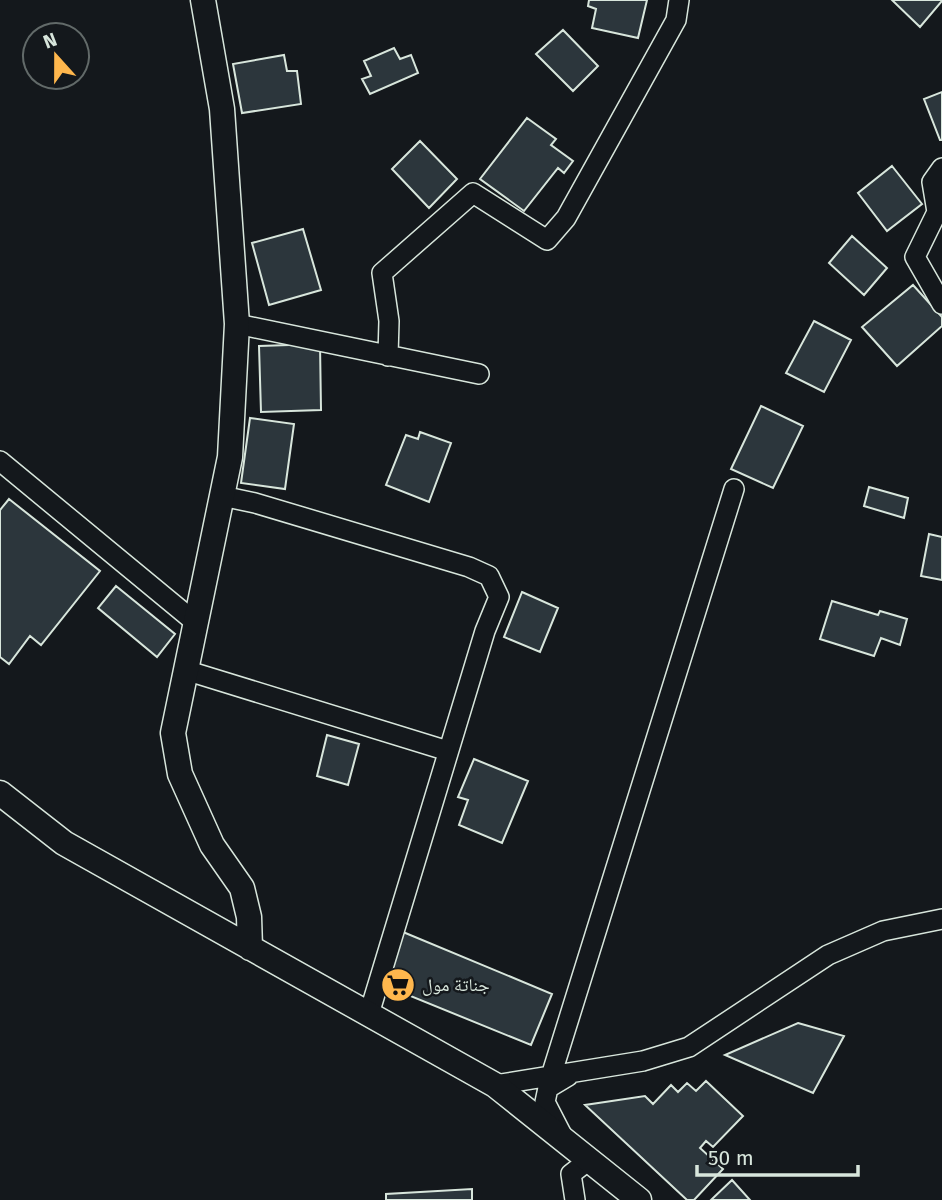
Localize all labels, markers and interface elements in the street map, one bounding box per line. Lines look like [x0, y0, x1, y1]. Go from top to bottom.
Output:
north arrow [21, 21, 91, 91]
text: N [40, 28, 60, 54]
supermarket icon: جناتة مول [379, 966, 417, 1004]
place label: جناتة مول [422, 974, 490, 996]
scale bar [697, 1134, 858, 1178]
text: 50 m [708, 1145, 754, 1171]

